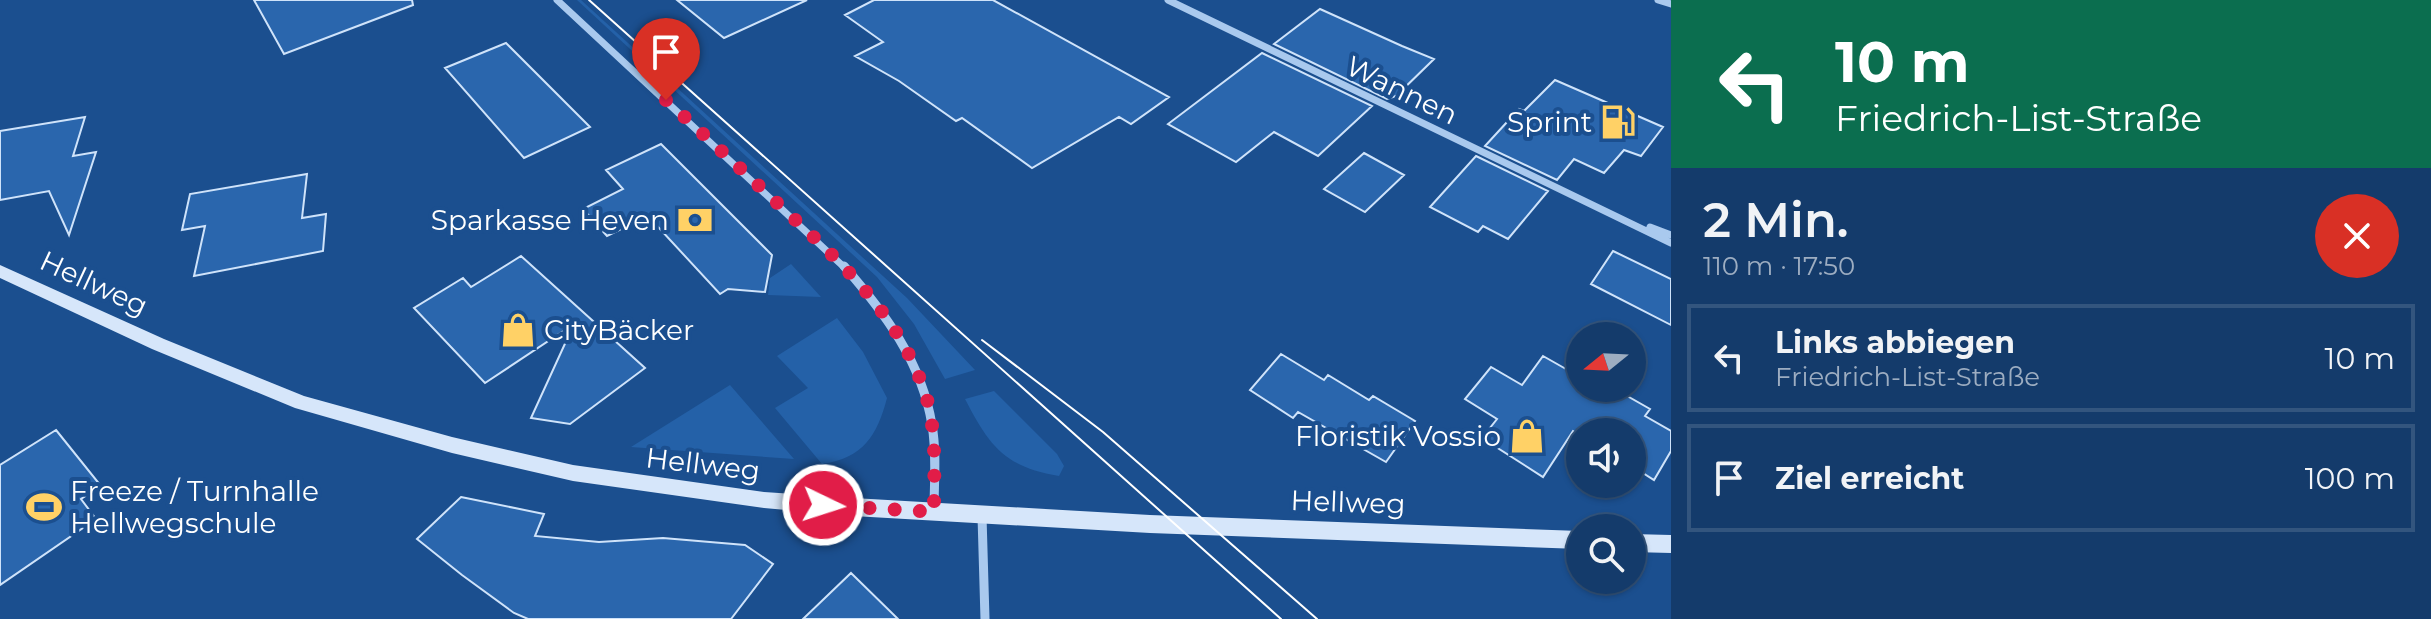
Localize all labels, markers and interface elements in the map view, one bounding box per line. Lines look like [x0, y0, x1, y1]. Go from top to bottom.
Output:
pin [632, 18, 700, 100]
text: 10 m [1835, 28, 1970, 96]
icon: arrive [644, 30, 688, 74]
icon: left [1703, 32, 1807, 136]
street label: Wannen [1341, 48, 1463, 132]
text: Friedrich-List-Straße [1835, 96, 2202, 140]
fuel station icon: Sprint [1599, 103, 1637, 141]
place label: Sprint [1507, 105, 1592, 139]
text: 2 Min. [1703, 191, 1849, 249]
button: close [2315, 194, 2399, 278]
bank icon: Sparkasse Heven [676, 201, 714, 239]
place label: Sparkasse Heven [431, 203, 669, 237]
street label: Hellweg [35, 243, 153, 323]
text: 110 m · 17:50 [1703, 250, 1855, 282]
shop icon: CityBäcker [499, 311, 537, 349]
place label: CityBäcker [544, 313, 694, 347]
north arrow [1566, 322, 1646, 402]
map controls [1566, 322, 1646, 594]
text: Links abbiegen [1775, 324, 2015, 361]
icon: left [1707, 336, 1751, 380]
text: 10 m [2325, 340, 2395, 377]
text: Friedrich-List-Straße [1775, 361, 2040, 393]
shop icon: Floristik Vossio [1508, 417, 1546, 455]
button: sound [1566, 418, 1646, 498]
place label: Floristik Vossio [1295, 419, 1501, 453]
street label: Hellweg [644, 440, 762, 488]
icon: arrive [1707, 456, 1751, 500]
text: Ziel erreicht [1775, 460, 1964, 497]
text: 100 m [2305, 460, 2395, 497]
position arrow [781, 463, 865, 547]
place label: Freeze / Turnhalle Hellwegschule [70, 474, 319, 540]
street label: Hellweg [1290, 483, 1406, 521]
sports icon: Freeze / Turnhalle Hellwegschule [25, 488, 63, 526]
button: search [1566, 514, 1646, 594]

